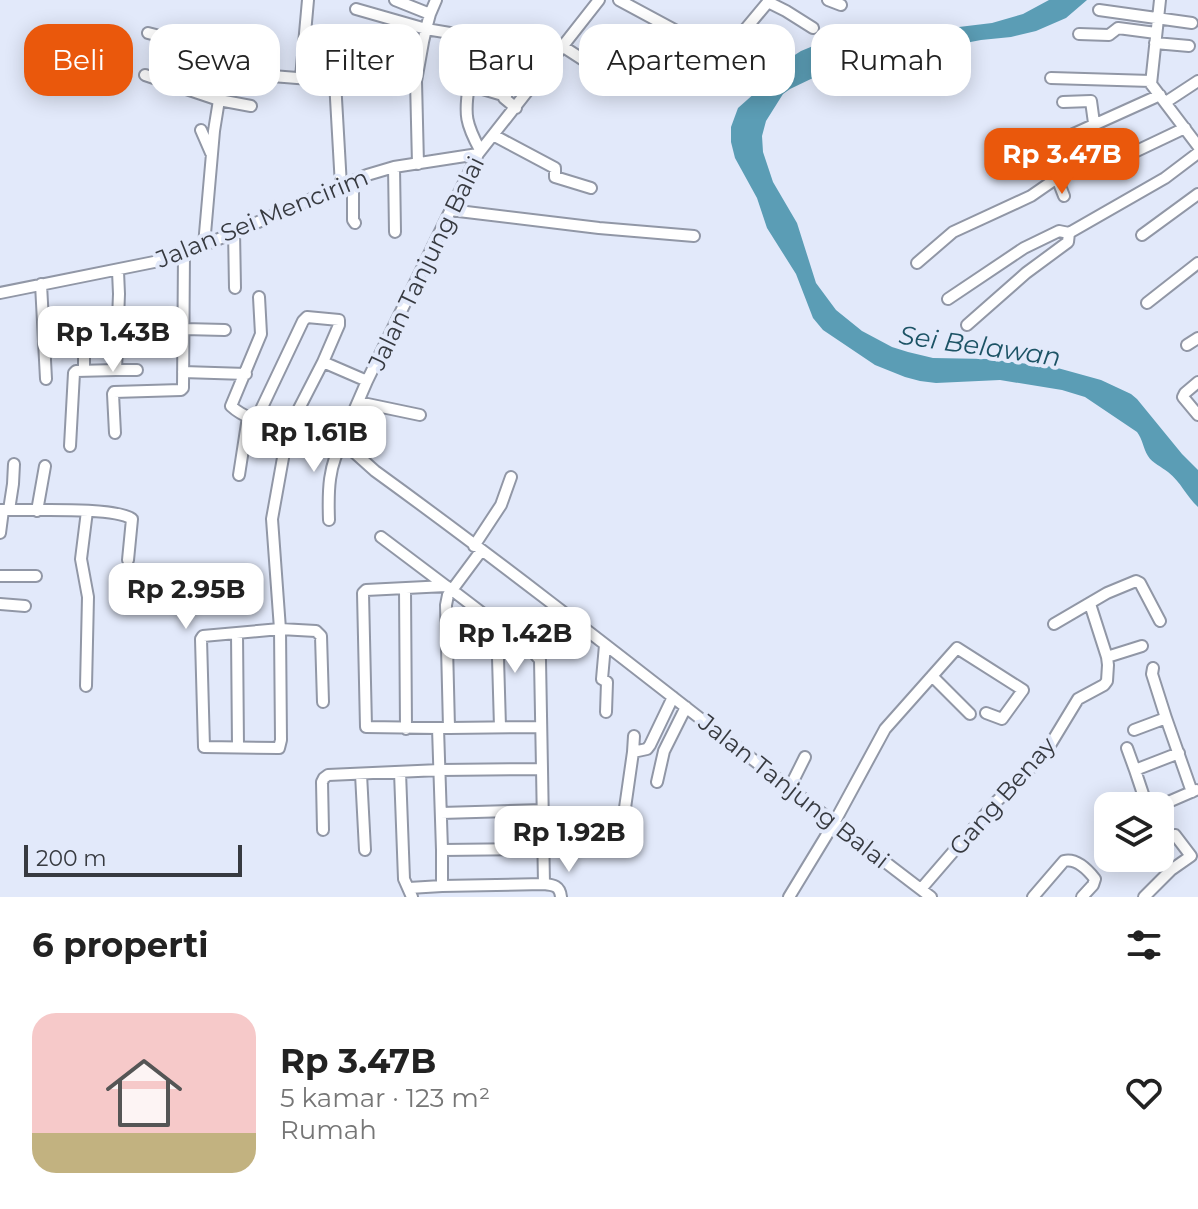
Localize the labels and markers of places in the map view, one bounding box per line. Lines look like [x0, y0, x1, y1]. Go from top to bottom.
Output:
pin: Rp 3.47B [979, 128, 1145, 196]
pin: Rp 1.43B [30, 306, 196, 374]
pin: Rp 1.61B [231, 406, 397, 474]
pin: Rp 2.95B [103, 563, 269, 631]
pin: Rp 1.42B [432, 607, 598, 675]
pin: Rp 1.92B [486, 806, 652, 874]

